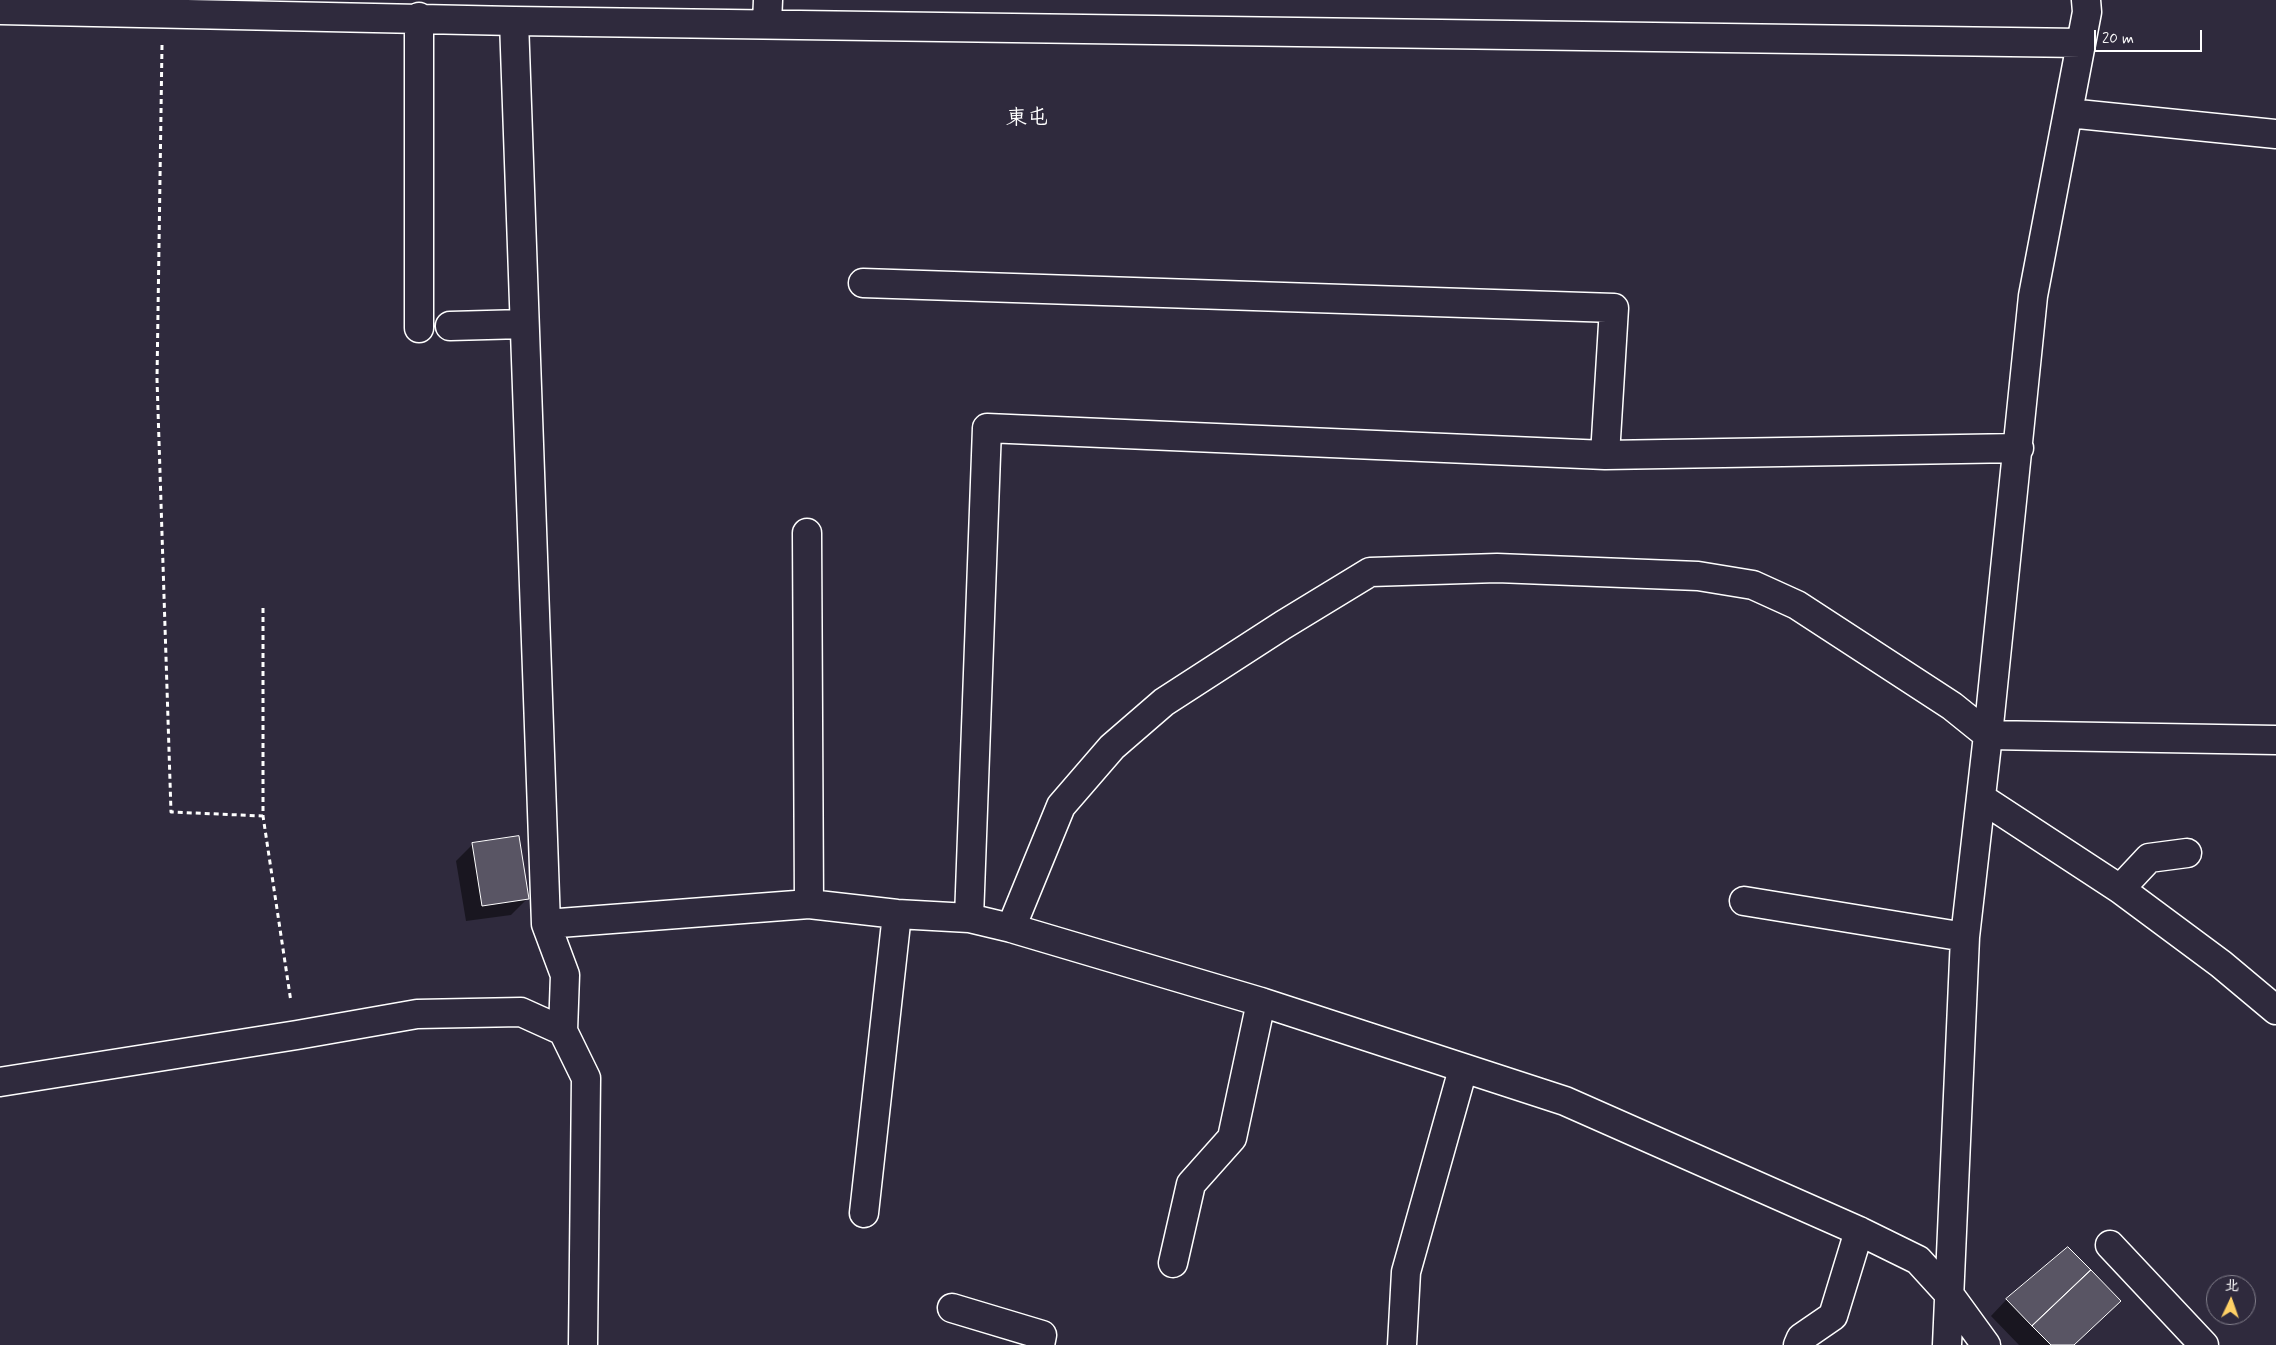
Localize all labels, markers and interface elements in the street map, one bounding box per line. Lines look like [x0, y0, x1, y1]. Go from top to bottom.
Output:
scale bar [2096, 20, 2204, 52]
text: 20 m [2102, 29, 2134, 49]
district label: 東屯 [1006, 107, 1048, 133]
north arrow [2206, 1275, 2256, 1325]
text: 北 [2224, 1277, 2239, 1295]

